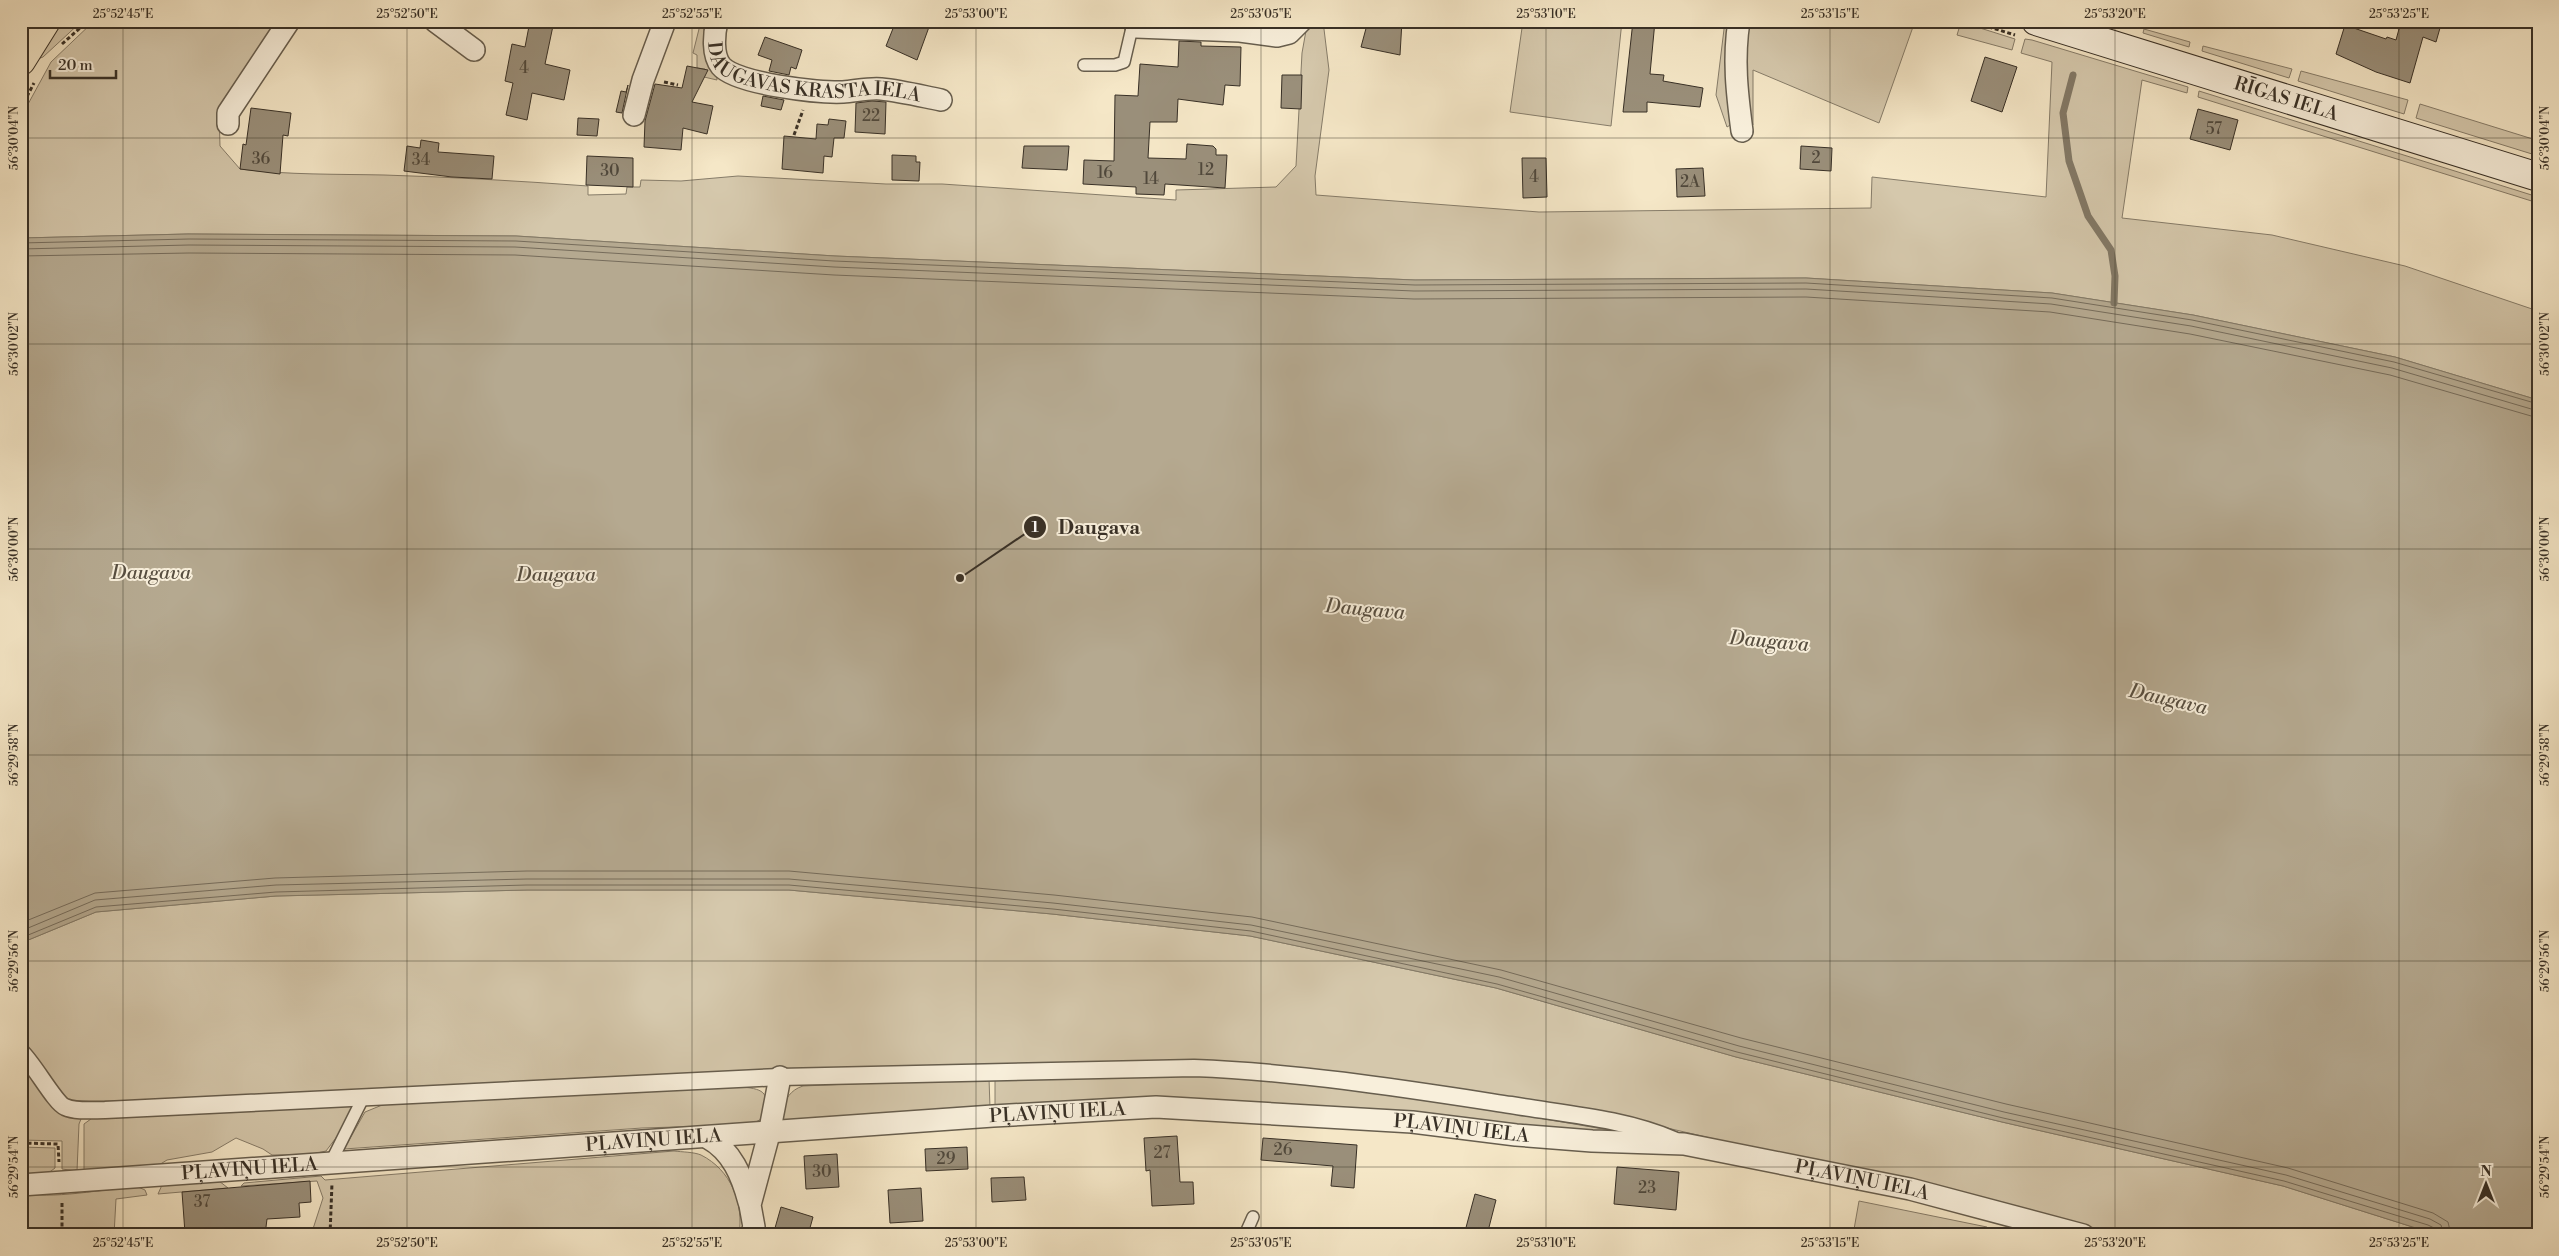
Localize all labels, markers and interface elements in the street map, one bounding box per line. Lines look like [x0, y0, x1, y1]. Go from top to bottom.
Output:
text: 25°52'45"E [93, 7, 153, 22]
text: 25°52'50"E [376, 7, 438, 22]
text: 25°52'55"E [662, 7, 722, 22]
text: 25°53'00"E [945, 7, 1007, 22]
text: 25°53'05"E [1230, 7, 1292, 22]
text: 25°53'10"E [1516, 7, 1576, 22]
text: 25°53'15"E [1801, 7, 1859, 22]
text: 25°53'20"E [2084, 7, 2146, 22]
text: 25°53'25"E [2369, 7, 2429, 22]
street label: DAUGAVAS KRASTA IELA [702, 41, 924, 108]
scale bar [50, 48, 116, 80]
text: 20 m [58, 56, 93, 75]
house number: 4 [519, 58, 529, 78]
street label: RĪGAS IELA [2231, 71, 2342, 127]
text: 56°30'04"N [7, 106, 22, 170]
house number: 22 [862, 106, 880, 126]
text: 56°30'04"N [2538, 106, 2553, 170]
house number: 57 [2206, 119, 2222, 139]
house number: 2 [1811, 148, 1821, 168]
house number: 36 [252, 149, 271, 169]
house number: 34 [412, 150, 431, 170]
house number: 12 [1198, 160, 1214, 180]
house number: 30 [600, 161, 620, 181]
house number: 16 [1097, 163, 1113, 183]
house number: 4 [1529, 167, 1539, 187]
house number: 14 [1143, 169, 1159, 189]
house number: 2A [1680, 172, 1701, 192]
text: 56°30'02"N [7, 312, 22, 376]
text: 56°30'02"N [2538, 312, 2553, 376]
callout: Daugava [1022, 509, 1150, 544]
text: 56°30'00"N [7, 516, 22, 582]
text: Daugava [1058, 516, 1140, 541]
text: 56°30'00"N [2538, 516, 2553, 582]
text: 1 [1031, 518, 1039, 537]
water label: Daugava [110, 561, 192, 586]
water label: Daugava [515, 563, 597, 588]
water label: Daugava [1323, 594, 1407, 626]
water label: Daugava [1727, 626, 1811, 658]
water label: Daugava [2125, 679, 2211, 721]
text: 56°29'58"N [7, 724, 22, 786]
text: 56°29'58"N [2538, 724, 2553, 786]
text: 56°29'56"N [7, 930, 22, 992]
text: 56°29'56"N [2538, 930, 2553, 992]
street label: PĻAVIŅU IELA [989, 1097, 1127, 1128]
street label: PĻAVIŅU IELA [1393, 1109, 1531, 1148]
street label: PĻAVIŅU IELA [584, 1123, 723, 1157]
text: 56°29'54"N [7, 1136, 22, 1198]
text: 56°29'54"N [2538, 1136, 2553, 1198]
house number: 26 [1274, 1140, 1293, 1160]
house number: 27 [1153, 1143, 1171, 1163]
house number: 29 [937, 1149, 956, 1169]
street label: PĻAVIŅU IELA [180, 1152, 319, 1186]
street label: PĻAVIŅU IELA [1793, 1154, 1933, 1206]
north arrow [2462, 1158, 2512, 1208]
house number: 30 [812, 1162, 832, 1182]
text: N [2480, 1163, 2492, 1181]
house number: 23 [1638, 1178, 1656, 1198]
house number: 37 [194, 1192, 210, 1212]
text: 25°52'45"E [93, 1236, 153, 1251]
text: 25°52'50"E [376, 1236, 438, 1251]
text: 25°52'55"E [662, 1236, 722, 1251]
text: 25°53'00"E [945, 1236, 1007, 1251]
text: 25°53'05"E [1230, 1236, 1292, 1251]
text: 25°53'10"E [1516, 1236, 1576, 1251]
text: 25°53'15"E [1801, 1236, 1859, 1251]
text: 25°53'20"E [2084, 1236, 2146, 1251]
text: 25°53'25"E [2369, 1236, 2429, 1251]

